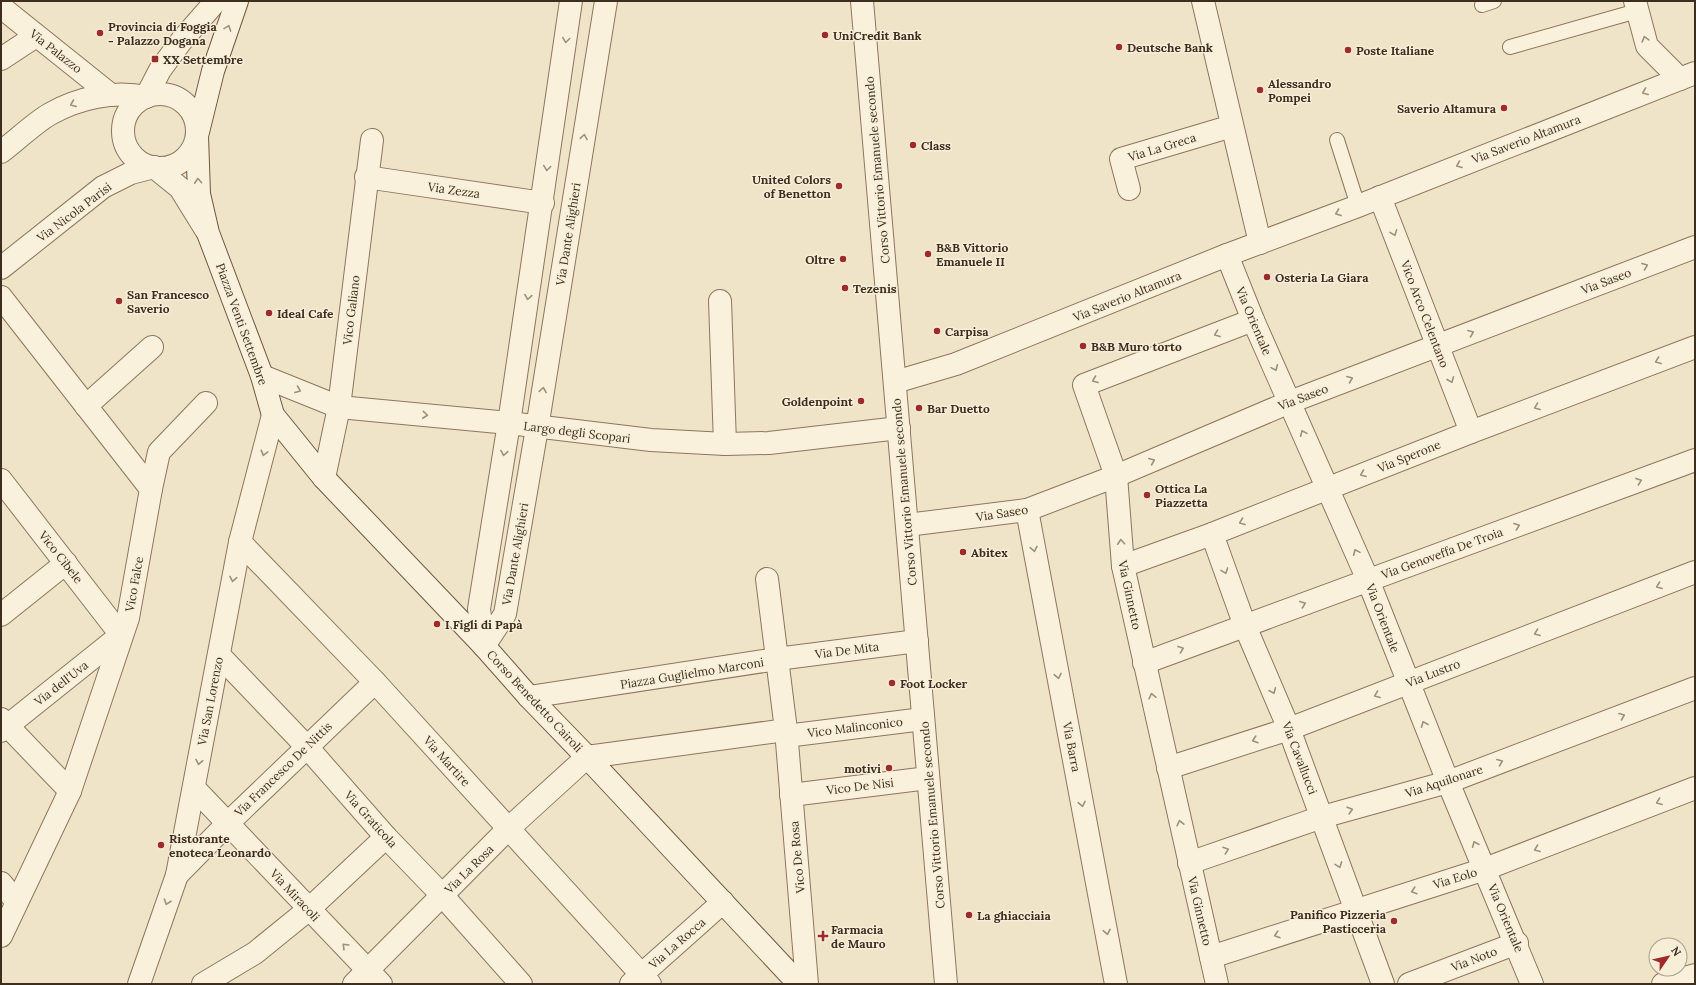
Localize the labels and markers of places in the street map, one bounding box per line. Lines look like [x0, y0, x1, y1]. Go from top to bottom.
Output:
place label: Provincia di Foggia - Palazzo Dogana [108, 19, 217, 48]
marker: Provincia di Foggia - Palazzo Dogana [95, 28, 105, 38]
place label: UniCredit Bank [833, 28, 922, 43]
marker: UniCredit Bank [820, 30, 830, 40]
place label: Deutsche Bank [1127, 40, 1213, 55]
marker: Deutsche Bank [1114, 42, 1124, 52]
place label: Poste Italiane [1356, 43, 1435, 58]
marker: Poste Italiane [1343, 45, 1353, 55]
place label: XX Settembre [163, 52, 244, 67]
marker: XX Settembre [150, 54, 160, 64]
place label: Alessandro Pompei [1268, 76, 1332, 105]
marker: Alessandro Pompei [1255, 85, 1265, 95]
place label: Saverio Altamura [1397, 101, 1497, 116]
marker: Saverio Altamura [1499, 103, 1509, 113]
place label: Class [921, 138, 951, 153]
marker: Class [908, 140, 918, 150]
place label: United Colors of Benetton [752, 172, 831, 201]
marker: United Colors of Benetton [834, 181, 844, 191]
place label: B&B Vittorio Emanuele II [936, 240, 1009, 269]
marker: B&B Vittorio Emanuele II [923, 249, 933, 259]
place label: Oltre [805, 252, 836, 267]
marker: Oltre [838, 254, 848, 264]
place label: Osteria La Giara [1275, 270, 1369, 285]
marker: Osteria La Giara [1262, 272, 1272, 282]
place label: Tezenis [853, 281, 897, 296]
marker: Tezenis [840, 283, 850, 293]
place label: San Francesco Saverio [127, 287, 209, 316]
marker: San Francesco Saverio [114, 296, 124, 306]
place label: Ideal Cafe [277, 306, 334, 321]
marker: Ideal Cafe [264, 308, 274, 318]
place label: Carpisa [945, 324, 989, 339]
marker: Carpisa [932, 326, 942, 336]
place label: B&B Muro torto [1091, 339, 1182, 354]
marker: B&B Muro torto [1078, 341, 1088, 351]
place label: Goldenpoint [782, 394, 854, 409]
marker: Goldenpoint [856, 396, 866, 406]
place label: Bar Duetto [927, 401, 990, 416]
marker: Bar Duetto [914, 403, 924, 413]
place label: Ottica La Piazzetta [1155, 481, 1209, 510]
marker: Ottica La Piazzetta [1142, 490, 1152, 500]
place label: Abitex [971, 545, 1008, 560]
marker: Abitex [958, 547, 968, 557]
place label: I Figli di Papà [445, 617, 523, 632]
marker: I Figli di Papà [432, 619, 442, 629]
place label: Foot Locker [900, 676, 968, 691]
marker: Foot Locker [887, 678, 897, 688]
place label: motivi [844, 761, 881, 776]
marker: motivi [884, 763, 894, 773]
place label: Ristorante enoteca Leonardo [169, 831, 271, 860]
marker: Ristorante enoteca Leonardo [156, 840, 166, 850]
place label: Panifico Pizzeria Pasticceria [1290, 907, 1387, 936]
place label: La ghiacciaia [977, 908, 1052, 923]
marker: La ghiacciaia [964, 910, 974, 920]
marker: Panifico Pizzeria Pasticceria [1389, 916, 1399, 926]
place label: Farmacia de Mauro [831, 922, 886, 951]
marker: Farmacia de Mauro [818, 931, 828, 941]

